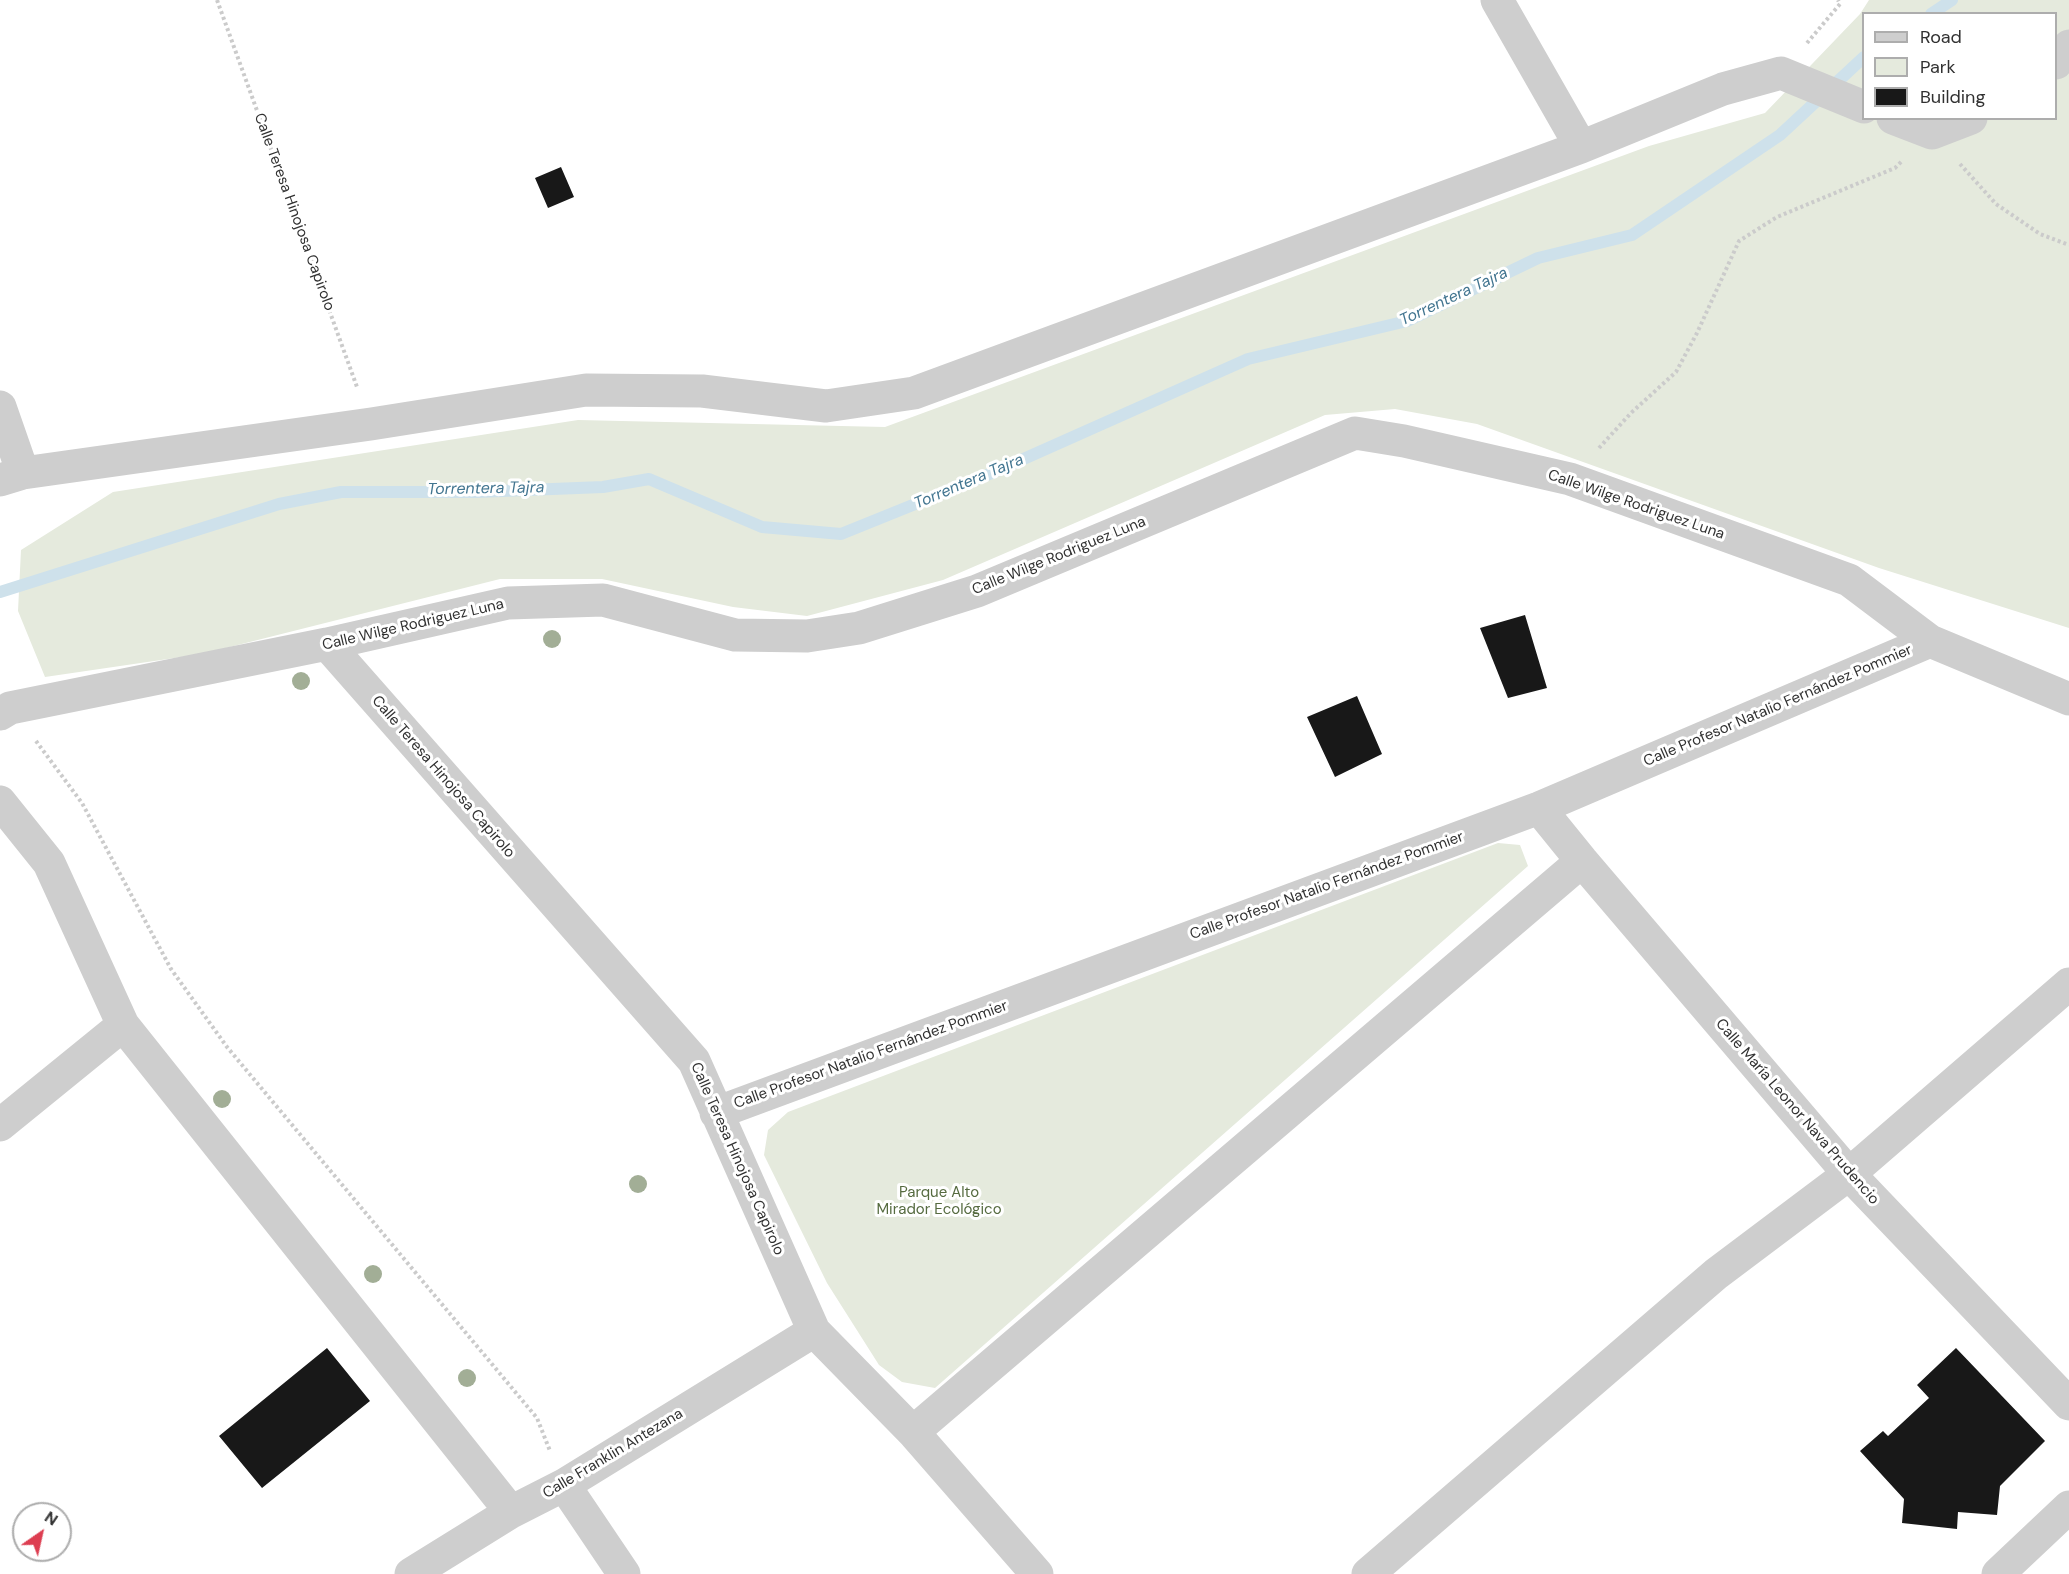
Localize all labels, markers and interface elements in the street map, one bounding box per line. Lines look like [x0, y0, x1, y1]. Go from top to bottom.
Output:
legend [1862, 12, 2057, 120]
text: Road [1920, 25, 1962, 49]
text: Park [1920, 55, 1956, 79]
text: Building [1920, 85, 1985, 109]
street label: Calle Teresa Hinojosa Capirolo [250, 111, 338, 313]
water label: Torrentera Tajra [1397, 264, 1511, 330]
water label: Torrentera Tajra [911, 450, 1027, 514]
street label: Calle Wilge Rodriguez Luna [1545, 466, 1727, 544]
water label: Torrentera Tajra [427, 478, 545, 500]
street label: Calle Wilge Rodriguez Luna [970, 513, 1148, 599]
street label: Calle Wilge Rodriguez Luna [321, 595, 505, 655]
street label: Calle Profesor Natalio Fernández Pommier [1641, 641, 1915, 771]
street label: Calle Teresa Hinojosa Capirolo [368, 692, 518, 862]
street label: Calle Profesor Natalio Fernández Pommier [1188, 828, 1466, 944]
street label: Calle Profesor Natalio Fernández Pommier [732, 997, 1010, 1113]
street label: Calle María Leonor Nava Prudencio [1711, 1015, 1883, 1209]
street label: Calle Teresa Hinojosa Capirolo [686, 1060, 788, 1258]
park label: Parque Alto Mirador Ecológico [876, 1184, 1002, 1219]
street label: Calle Franklin Antezana [540, 1405, 686, 1503]
north arrow [12, 1502, 72, 1562]
text: N [41, 1506, 62, 1530]

